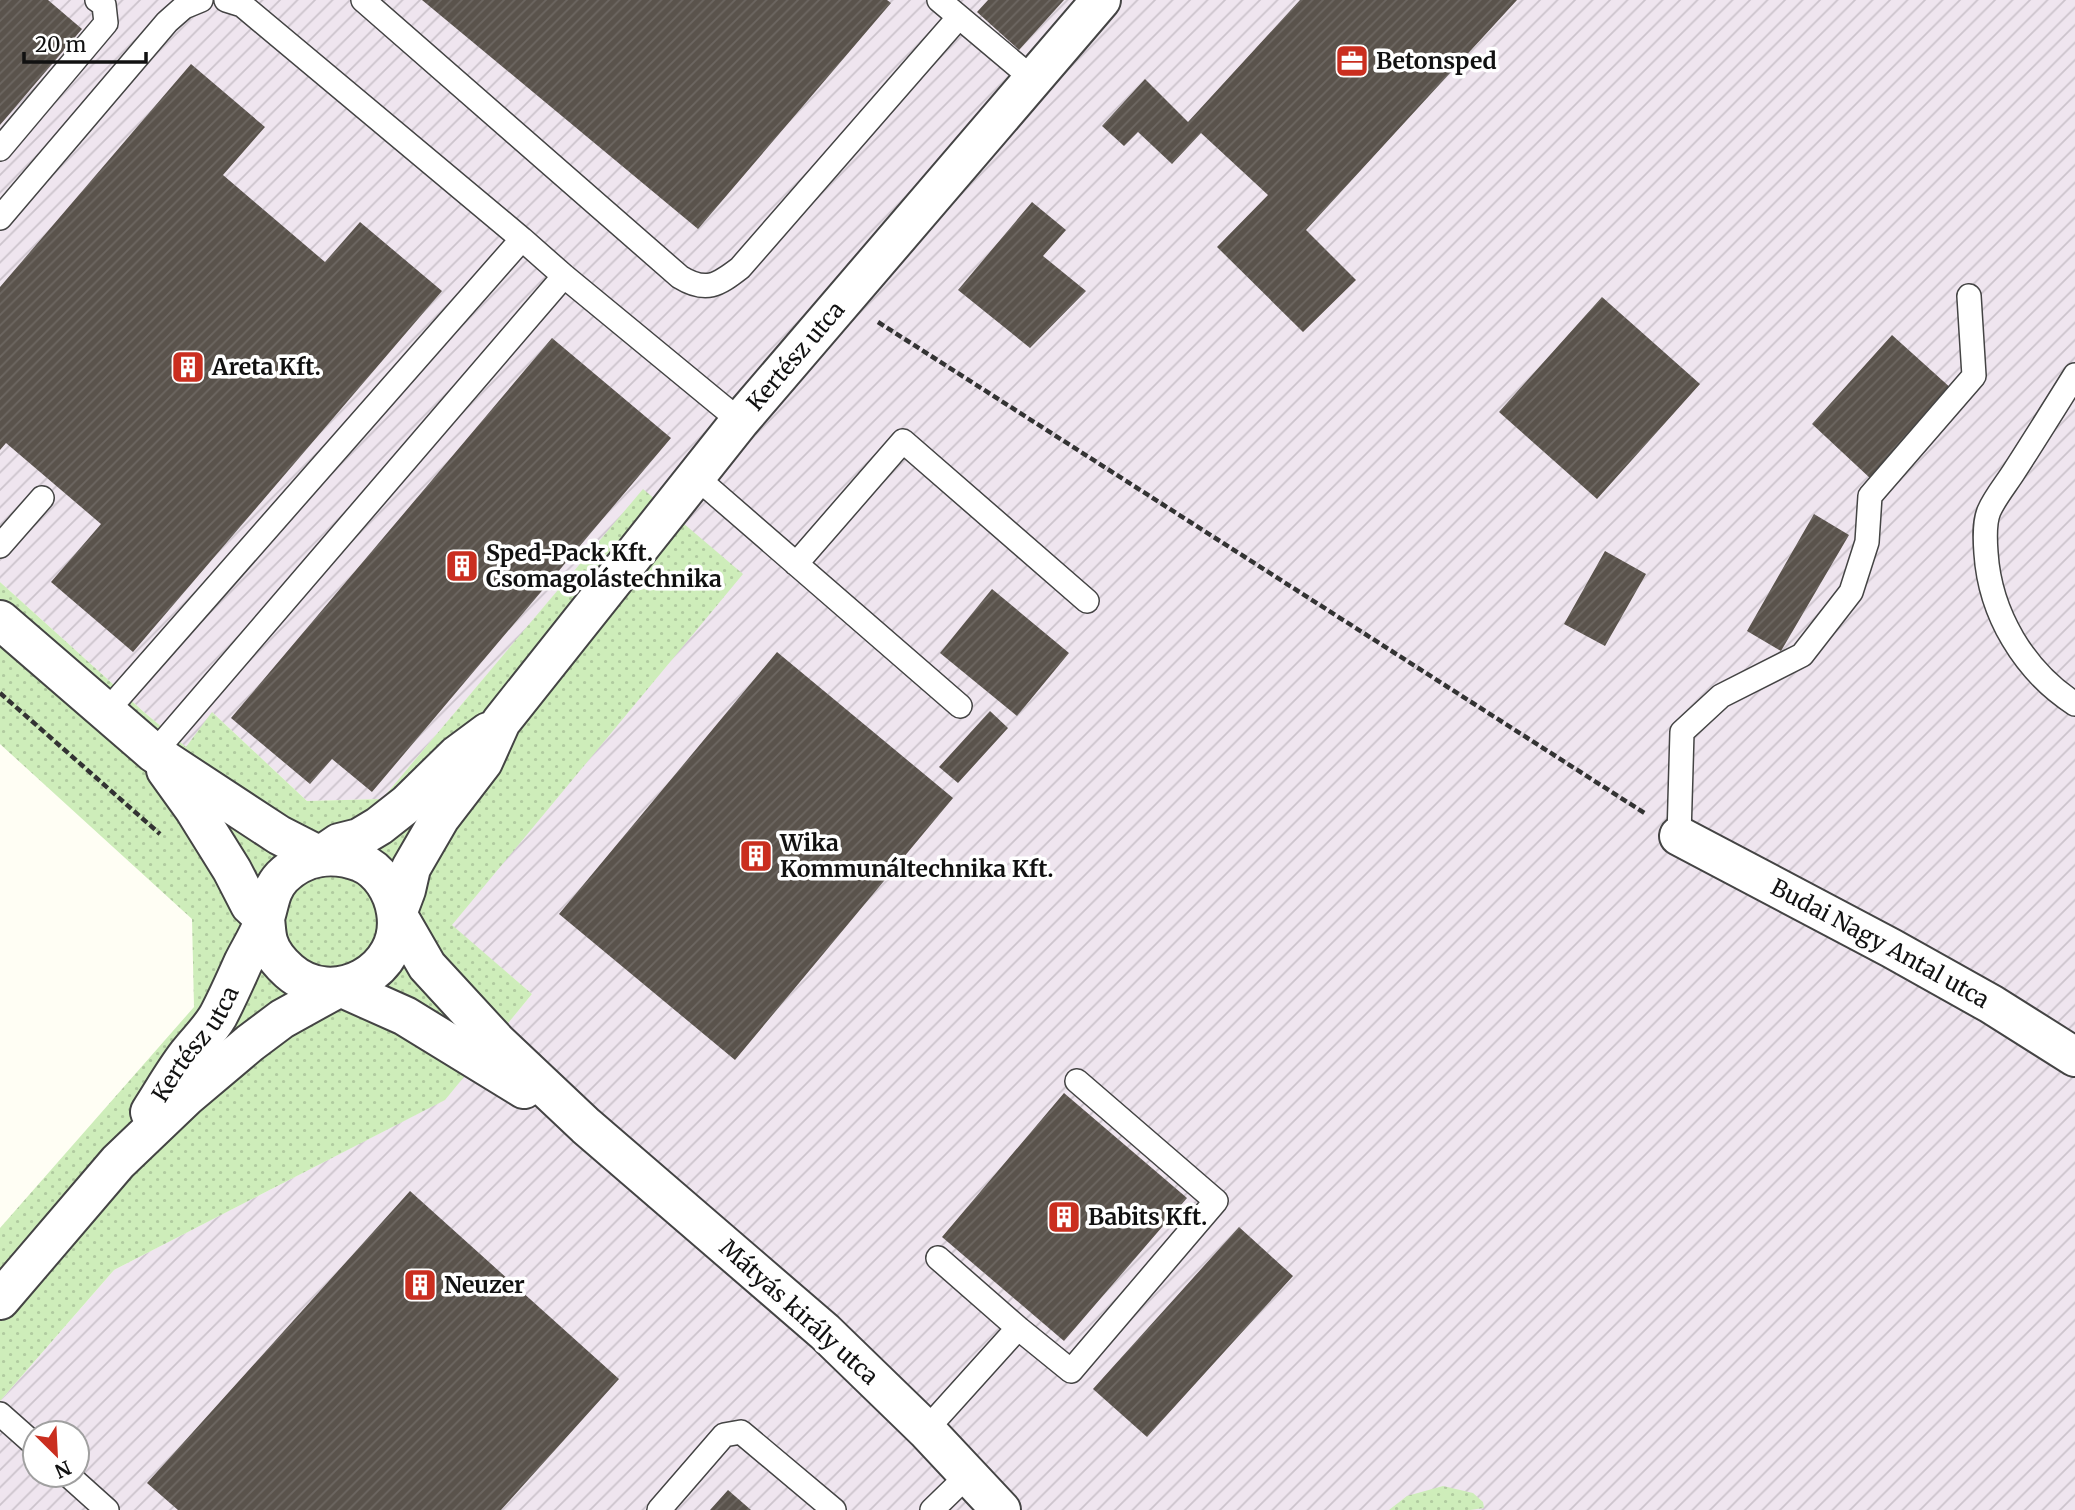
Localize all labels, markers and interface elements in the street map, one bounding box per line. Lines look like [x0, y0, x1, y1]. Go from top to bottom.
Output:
scale bar [24, 21, 147, 65]
text: 20 m [35, 31, 87, 58]
office icon: Betonsped [1333, 42, 1371, 80]
place label: Betonsped [1376, 46, 1497, 75]
street label: Kertész utca [740, 295, 850, 416]
building icon: Areta Kft. [169, 348, 207, 386]
place label: Areta Kft. [211, 352, 321, 381]
place label: Sped-Pack Kft. Csomagolástechnika [486, 538, 722, 593]
building icon: Sped-Pack Kft. Csomagolástechnika [443, 547, 481, 585]
place label: Wika Kommunáltechnika Kft. [779, 828, 1054, 883]
building icon: Wika Kommunáltechnika Kft. [737, 837, 775, 875]
street label: Budai Nagy Antal utca [1766, 872, 1995, 1014]
street label: Kertész utca [145, 981, 245, 1107]
building icon: Babits Kft. [1045, 1198, 1083, 1236]
place label: Babits Kft. [1088, 1202, 1207, 1231]
street label: Mátyás király utca [714, 1233, 885, 1390]
building icon: Neuzer [401, 1266, 439, 1304]
place label: Neuzer [444, 1270, 525, 1299]
north arrow [21, 1419, 91, 1489]
text: N [51, 1456, 75, 1484]

